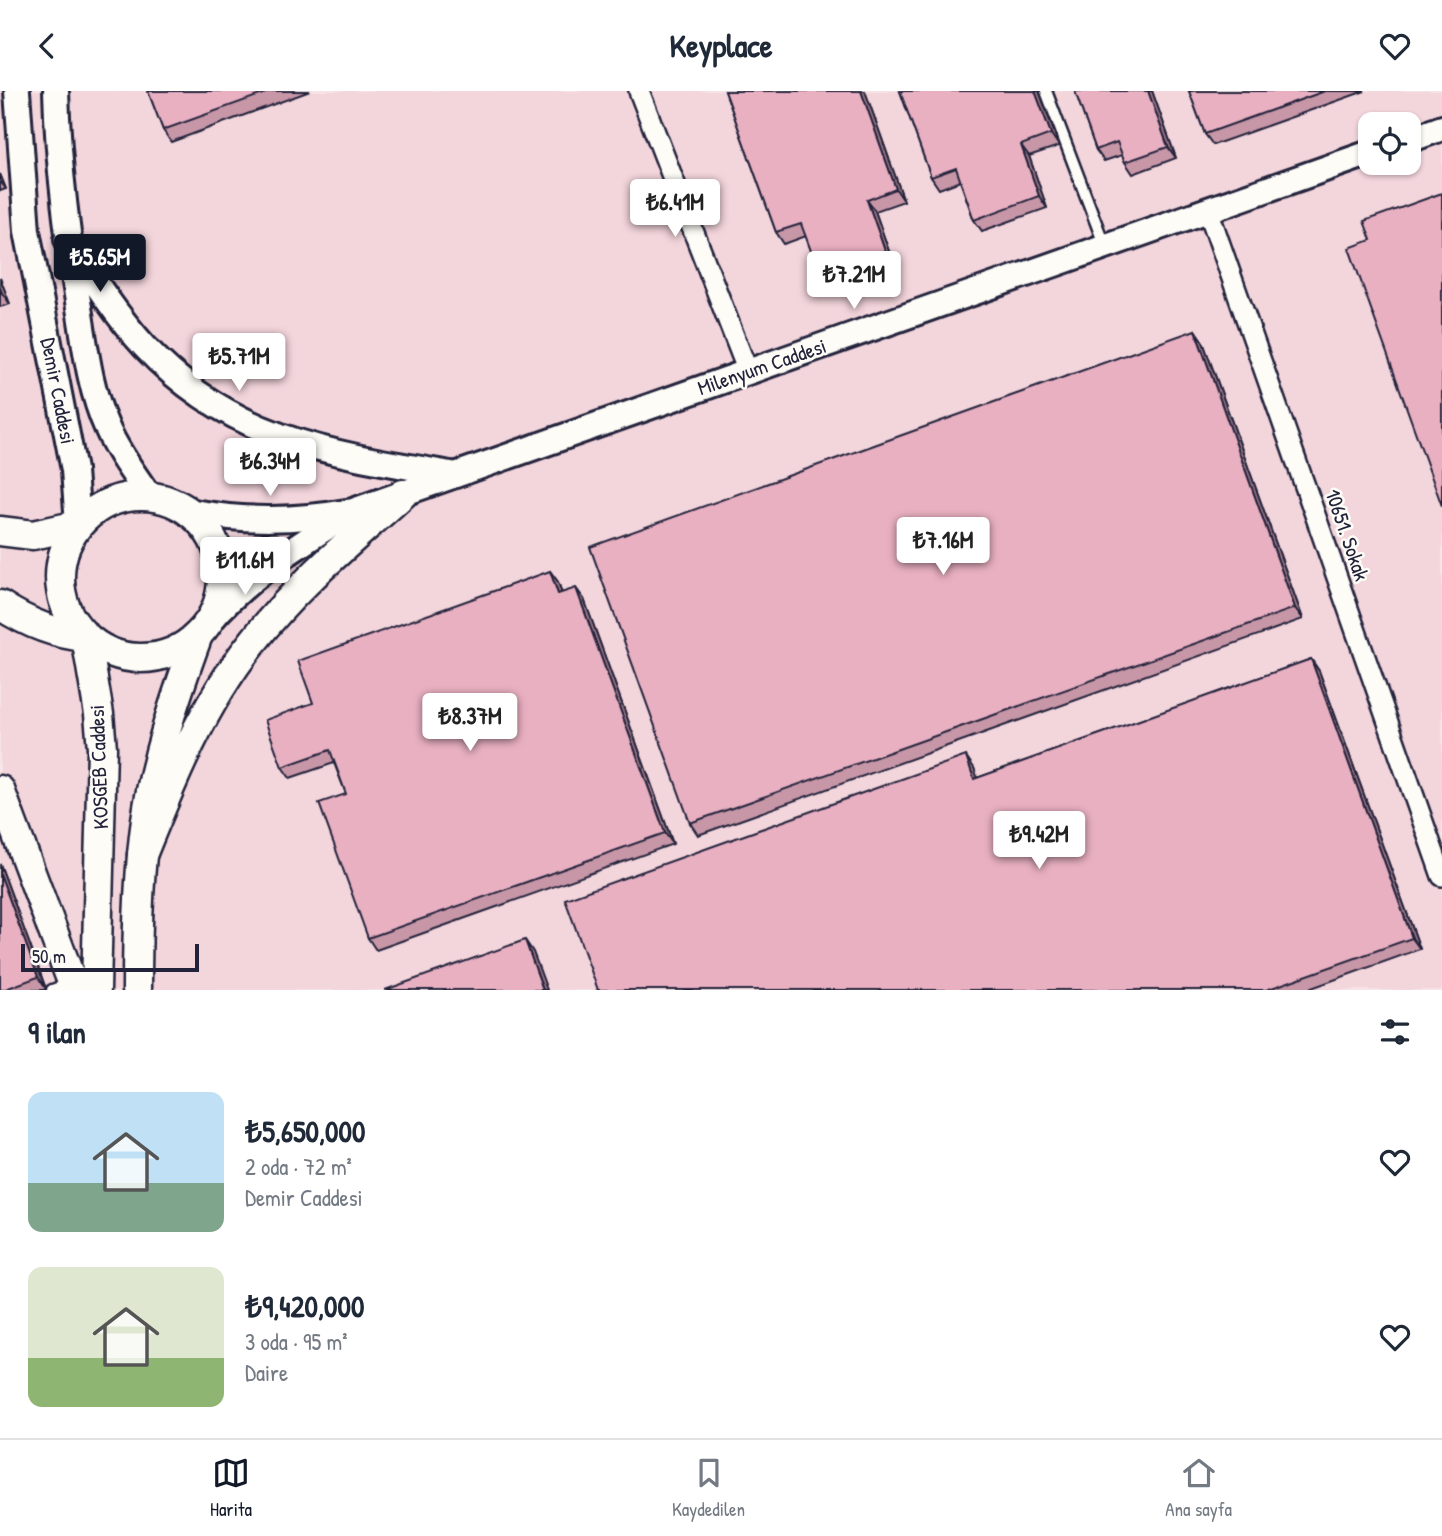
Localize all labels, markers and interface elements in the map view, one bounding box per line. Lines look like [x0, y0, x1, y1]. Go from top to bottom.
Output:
text: Keyplace [670, 24, 772, 67]
icon: back [28, 27, 66, 65]
icon: heart [1376, 27, 1414, 65]
map controls [1358, 112, 1421, 175]
button: locate [1358, 112, 1421, 175]
pin: ₺6.41M [618, 179, 732, 239]
text: ₺6.41M [646, 186, 704, 217]
pin: ₺5.65M [43, 235, 157, 294]
text: ₺5.65M [70, 241, 130, 272]
pin: ₺7.21M [797, 251, 911, 311]
text: ₺7.21M [823, 258, 885, 289]
street label: Milenyum Caddesi [694, 331, 830, 402]
pin: ₺5.71M [182, 334, 296, 393]
street label: Demir Caddesi [34, 335, 83, 446]
text: ₺5.71M [208, 340, 270, 371]
pin: ₺6.34M [213, 439, 327, 498]
text: ₺6.34M [240, 445, 300, 476]
street label: 10651. Sokak [1318, 485, 1377, 585]
pin: ₺7.16M [886, 517, 1000, 577]
text: ₺7.16M [913, 524, 973, 555]
pin: ₺11.6M [188, 538, 302, 597]
text: ₺11.6M [216, 544, 274, 575]
pin: ₺8.37M [413, 693, 527, 753]
text: ₺8.37M [438, 700, 502, 731]
street label: KOSGEB Caddesi [82, 704, 115, 830]
pin: ₺9.42M [982, 811, 1096, 871]
text: ₺9.42M [1009, 818, 1069, 849]
scale bar [21, 941, 200, 973]
text: 50 m [32, 943, 66, 969]
text: 9 ilan [28, 1012, 86, 1052]
icon: filters [1376, 1013, 1414, 1051]
text: ₺5,650,000 [245, 1111, 365, 1151]
icon: home [84, 1120, 168, 1204]
icon: heart [1376, 1143, 1414, 1181]
text: 2 oda · 72 m² [245, 1151, 352, 1182]
text: Demir Caddesi [245, 1182, 363, 1213]
text: ₺9,420,000 [245, 1286, 364, 1326]
icon: home [84, 1295, 168, 1379]
icon: heart [1376, 1318, 1414, 1356]
text: 3 oda · 95 m² [245, 1326, 347, 1357]
text: Daire [245, 1357, 288, 1388]
tab: Harita [210, 1454, 252, 1522]
tab: Kaydedilen [672, 1454, 745, 1522]
tab: Ana sayfa [1165, 1454, 1232, 1522]

